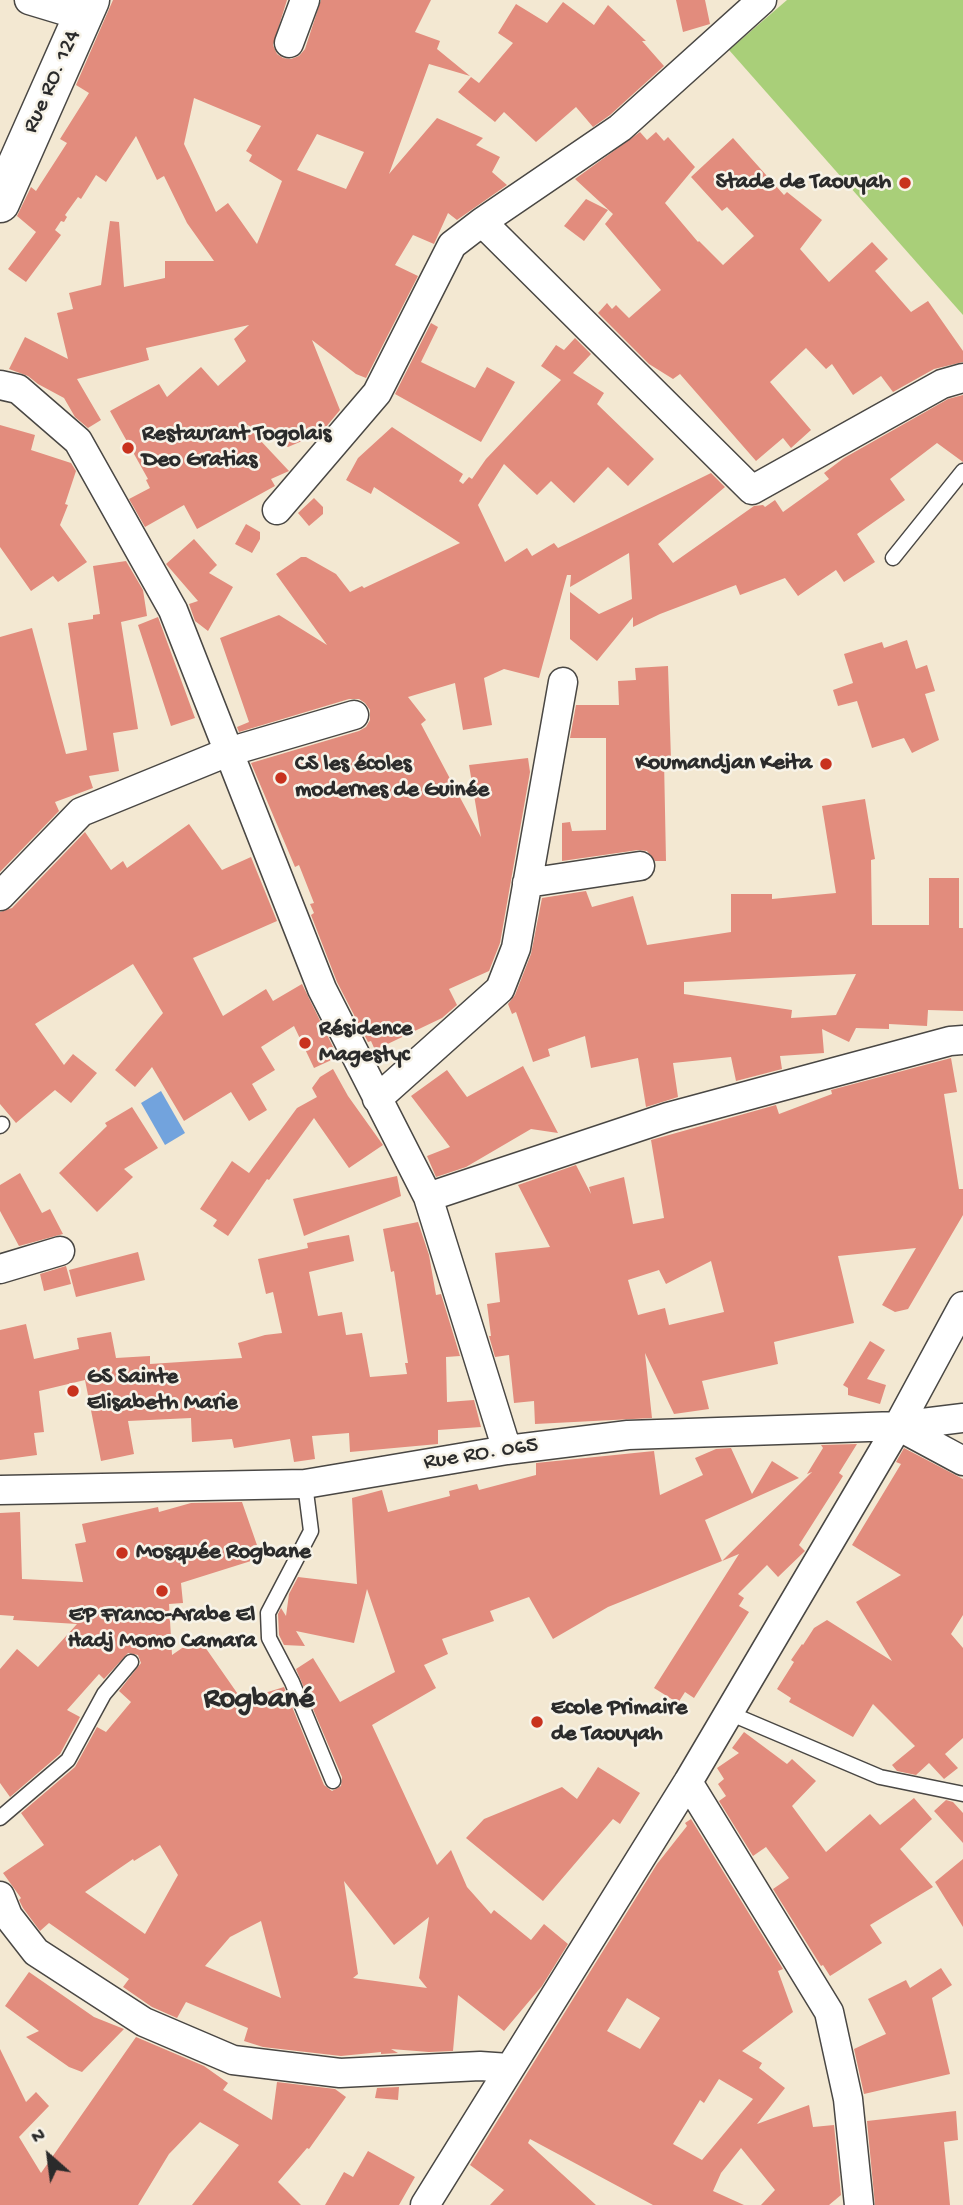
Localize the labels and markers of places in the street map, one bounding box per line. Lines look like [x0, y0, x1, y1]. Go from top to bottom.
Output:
place label: Stade de Taouyah [716, 169, 891, 197]
marker: Stade de Taouyah [897, 175, 913, 191]
place label: Restaurant Togolais Deo Gratias [142, 421, 331, 475]
marker: Restaurant Togolais Deo Gratias [120, 440, 136, 456]
place label: Koumandjan Keita [636, 750, 812, 778]
place label: CS les écoles modernes de Guinée [295, 751, 489, 805]
marker: Koumandjan Keita [818, 756, 834, 772]
marker: CS les écoles modernes de Guinée [273, 770, 289, 786]
place label: Résidence Magestyc [319, 1016, 412, 1070]
marker: Résidence Magestyc [297, 1035, 313, 1051]
place label: GS Sainte Elisabeth Marie [87, 1364, 238, 1418]
marker: GS Sainte Elisabeth Marie [65, 1383, 81, 1399]
place label: Mosquée Rogbane [136, 1539, 311, 1567]
marker: Mosquée Rogbane [114, 1545, 130, 1561]
marker: EP Franco-Arabe El Hadj Momo Camara [154, 1583, 170, 1599]
place label: EP Franco-Arabe El Hadj Momo Camara [68, 1602, 256, 1656]
place label: Ecole Primaire de Taouyah [551, 1695, 687, 1749]
marker: Ecole Primaire de Taouyah [529, 1714, 545, 1730]

